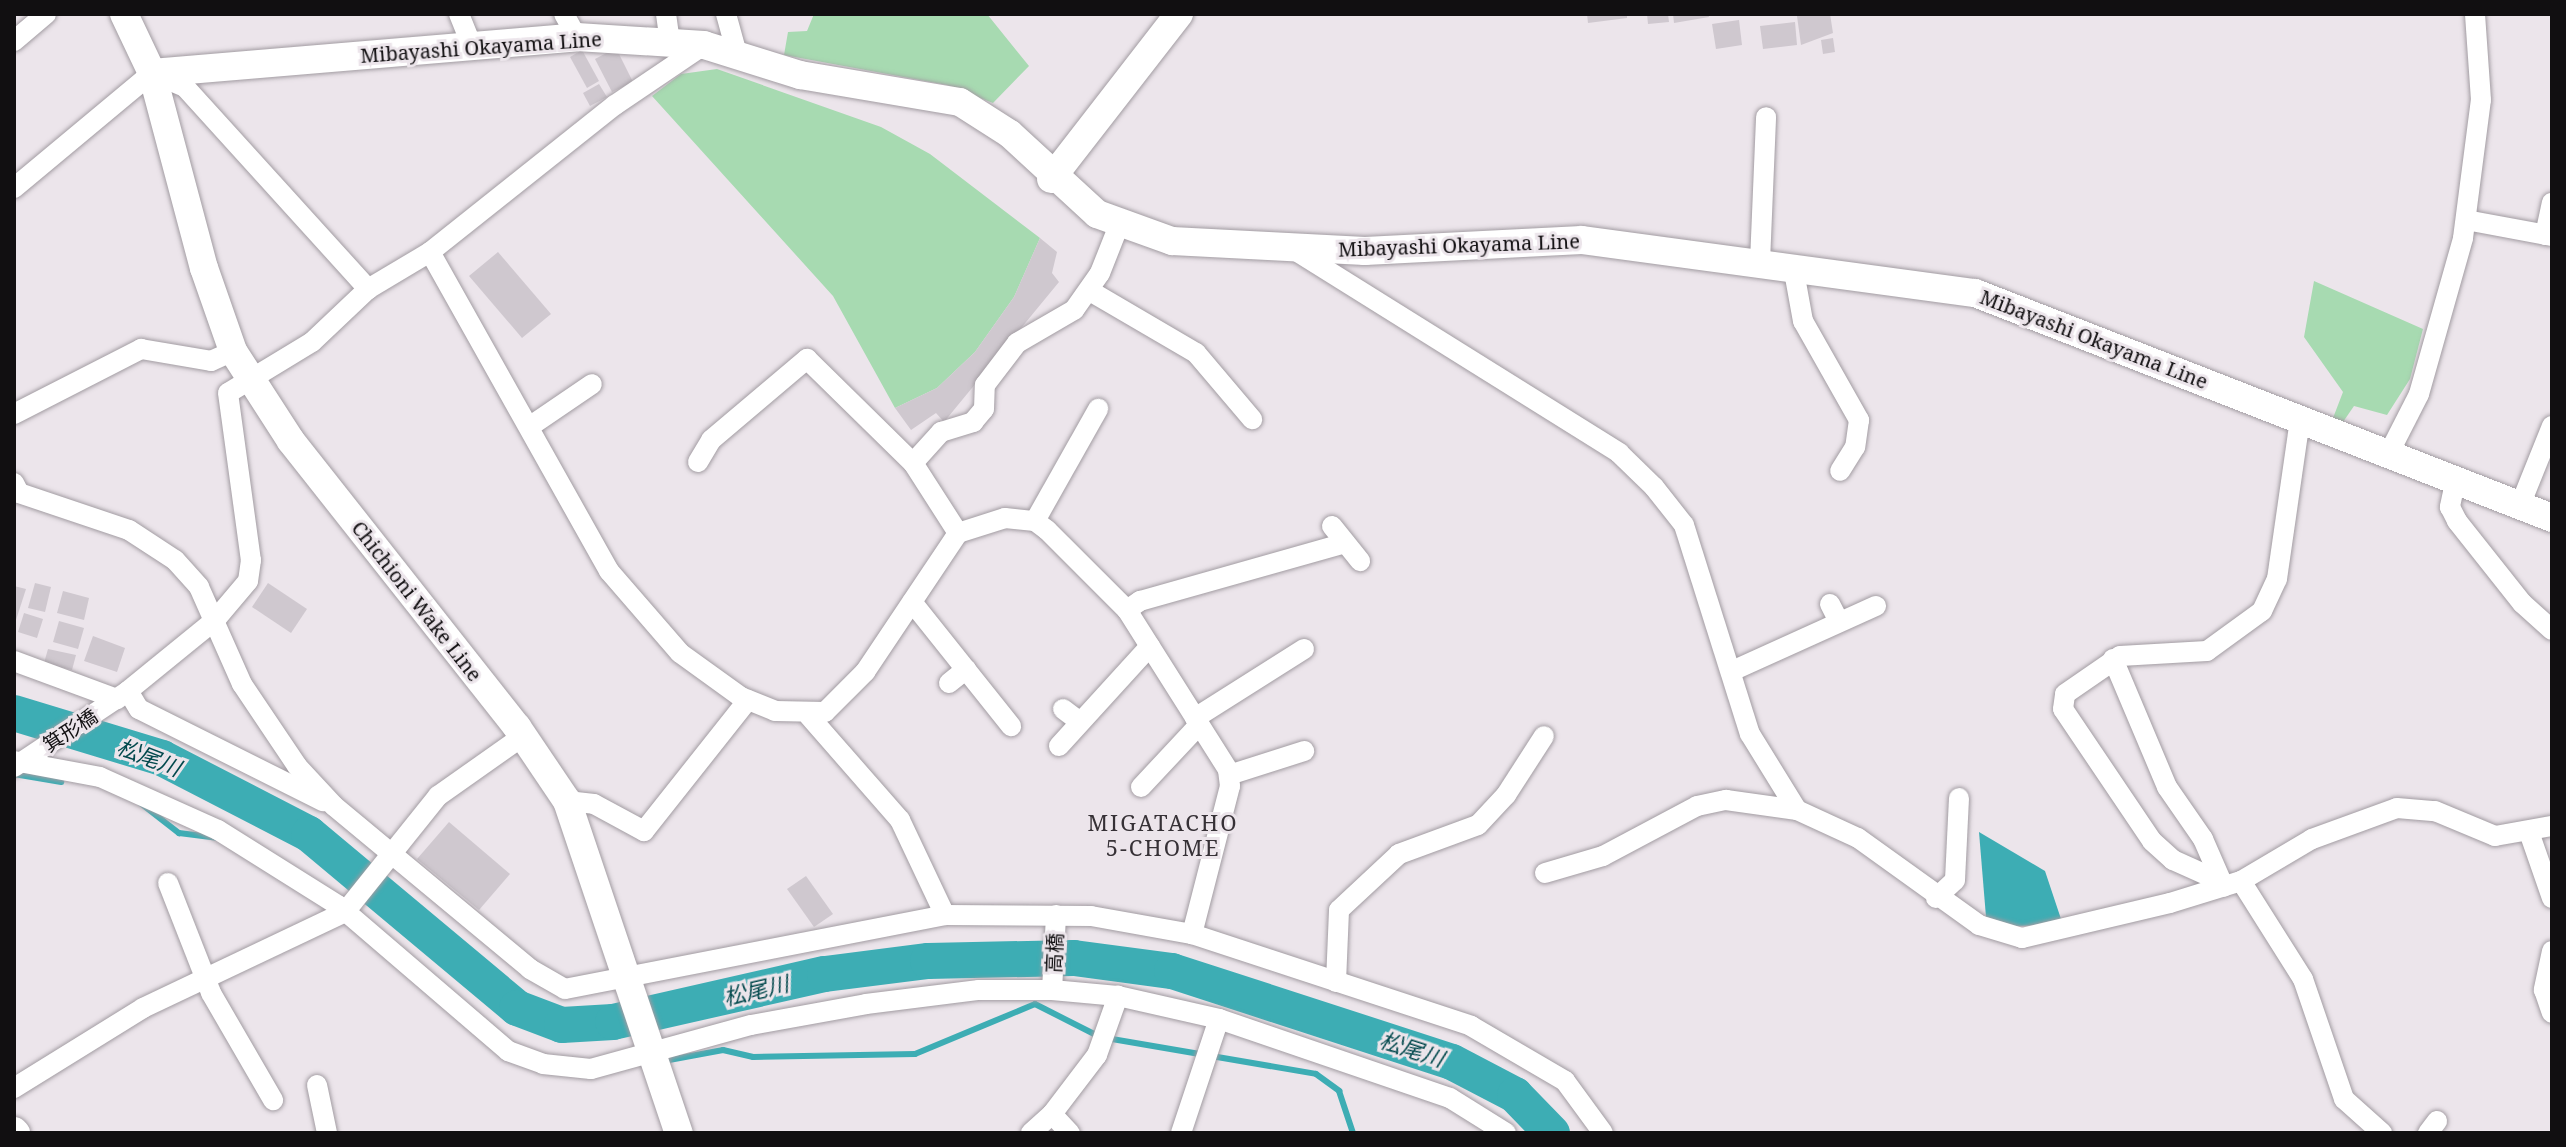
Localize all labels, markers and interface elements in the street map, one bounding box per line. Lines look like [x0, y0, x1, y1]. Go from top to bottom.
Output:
street label: Mibayashi Okayama Line [359, 27, 603, 67]
street label: Mibayashi Okayama Line [1338, 229, 1580, 261]
street label: Mibayashi Okayama Line [1977, 284, 2211, 394]
street label: Chichioni Wake Line [347, 516, 487, 686]
street label: 箕形橋 [38, 704, 102, 756]
water label: 松尾川 [113, 733, 185, 781]
district label: MIGATACHO 5-CHOME [1087, 809, 1239, 860]
street label: 高橋 [1041, 932, 1067, 974]
water label: 松尾川 [721, 970, 791, 1010]
water label: 松尾川 [1377, 1026, 1447, 1072]

